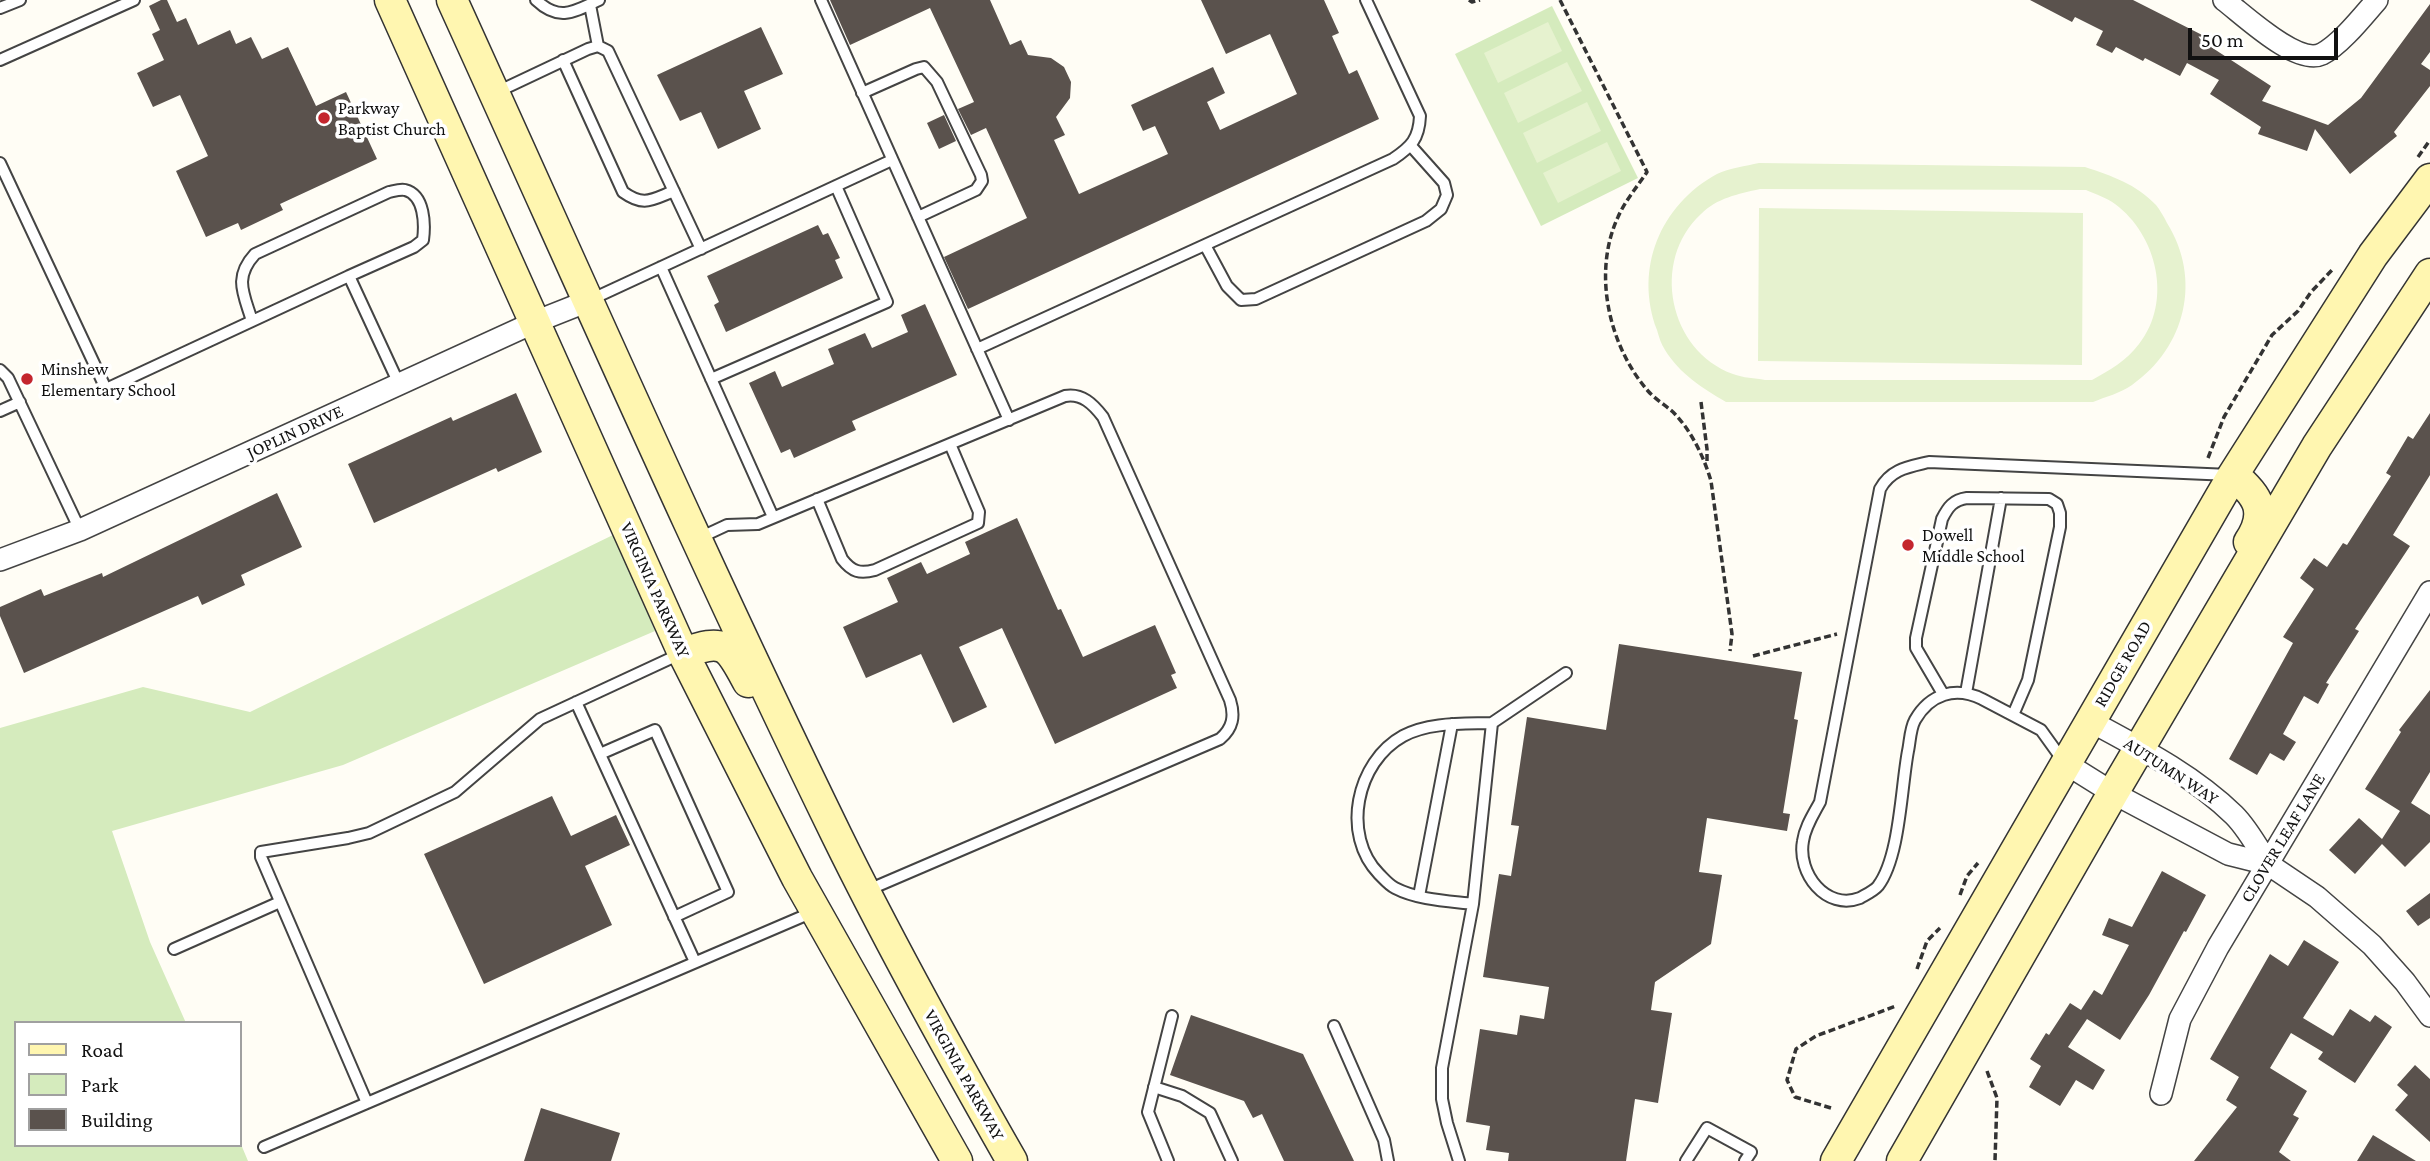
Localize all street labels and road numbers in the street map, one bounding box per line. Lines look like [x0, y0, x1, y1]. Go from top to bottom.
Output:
street label: JOPLIN DRIVE [243, 400, 347, 464]
street label: VIRGINIA PARKWAY [615, 519, 695, 661]
street label: RIDGE ROAD [2090, 617, 2156, 711]
street label: AUTUMN WAY [2120, 732, 2222, 810]
street label: CLOVER LEAF LANE [2236, 770, 2330, 906]
street label: VIRGINIA PARKWAY [919, 1006, 1009, 1144]

